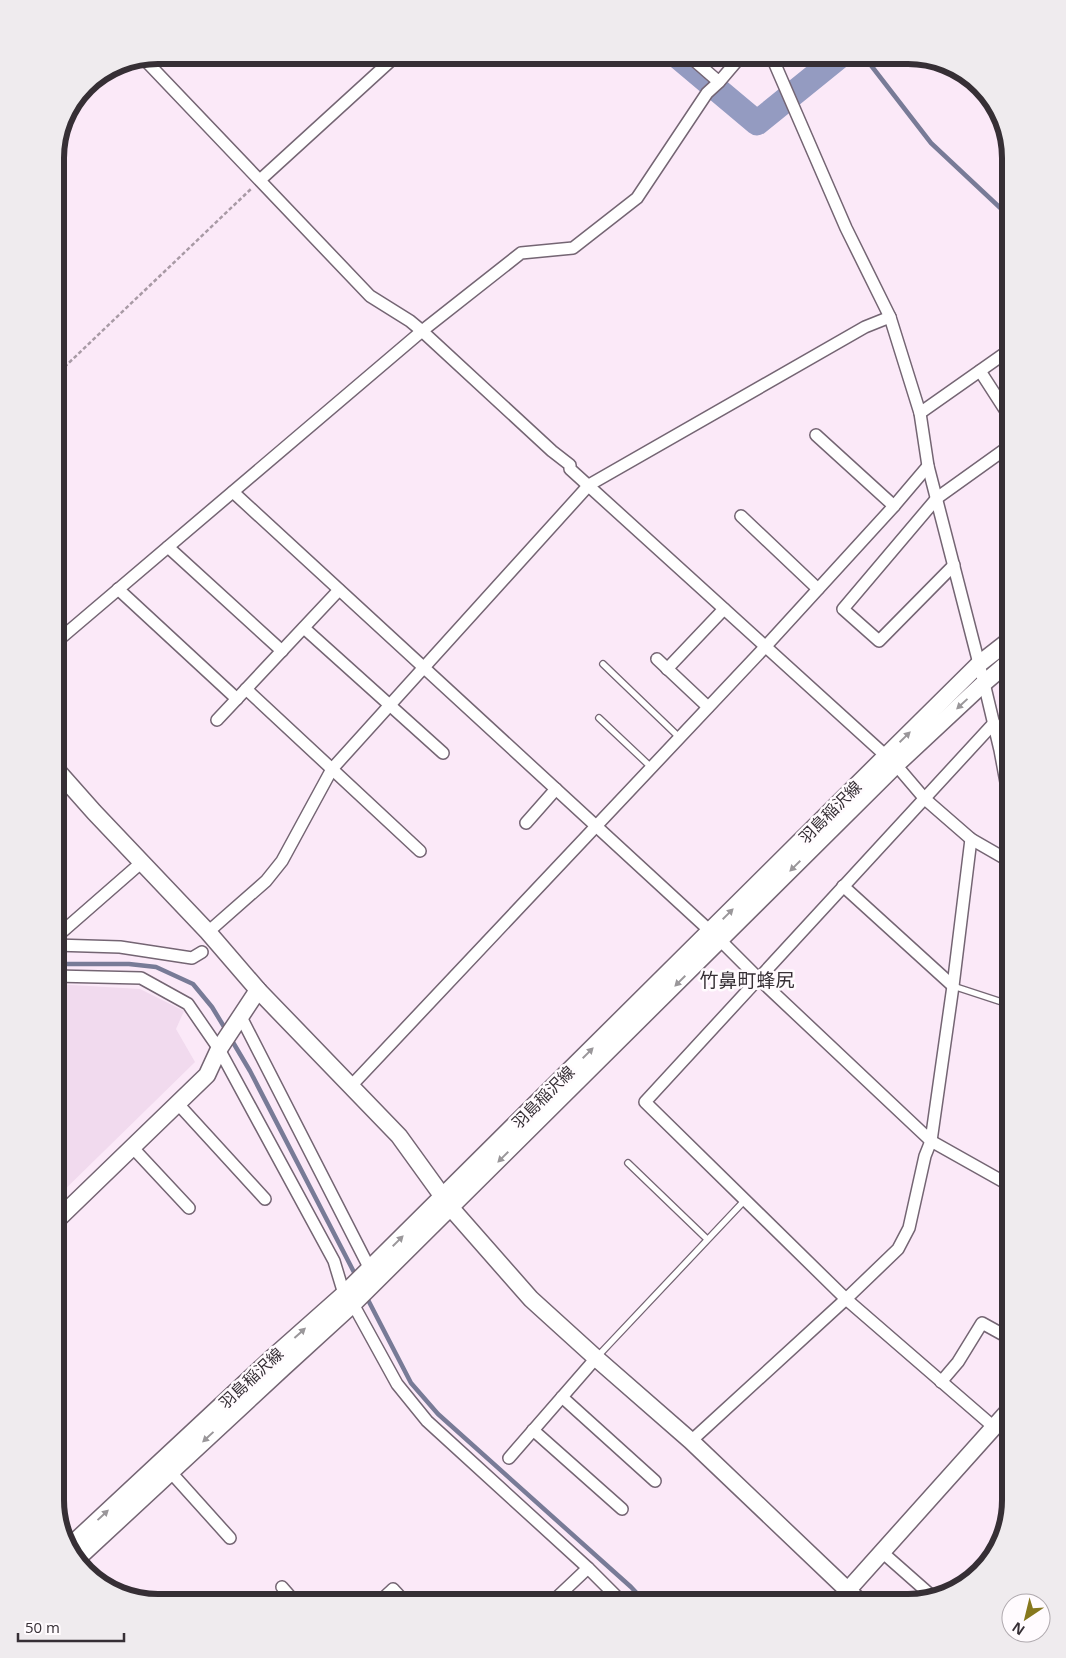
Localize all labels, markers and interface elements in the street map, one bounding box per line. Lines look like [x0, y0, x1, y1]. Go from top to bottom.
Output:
one-way arrow [956, 698, 968, 710]
one-way arrow [899, 731, 911, 743]
street label: 羽島稲沢線 [794, 776, 866, 848]
one-way arrow [790, 860, 802, 872]
one-way arrow [722, 908, 734, 920]
district label: 竹鼻町蜂尻 [699, 967, 795, 993]
one-way arrow [675, 975, 687, 987]
one-way arrow [581, 1047, 593, 1059]
street label: 羽島稲沢線 [507, 1061, 579, 1133]
one-way arrow [497, 1151, 509, 1163]
one-way arrow [391, 1235, 403, 1247]
one-way arrow [293, 1327, 305, 1339]
street label: 羽島稲沢線 [214, 1343, 288, 1413]
one-way arrow [202, 1431, 214, 1443]
one-way arrow [97, 1509, 109, 1521]
north arrow [1001, 1593, 1051, 1643]
scale bar [18, 1610, 124, 1642]
text: 50 m [25, 1617, 60, 1637]
text: N [1008, 1618, 1028, 1640]

